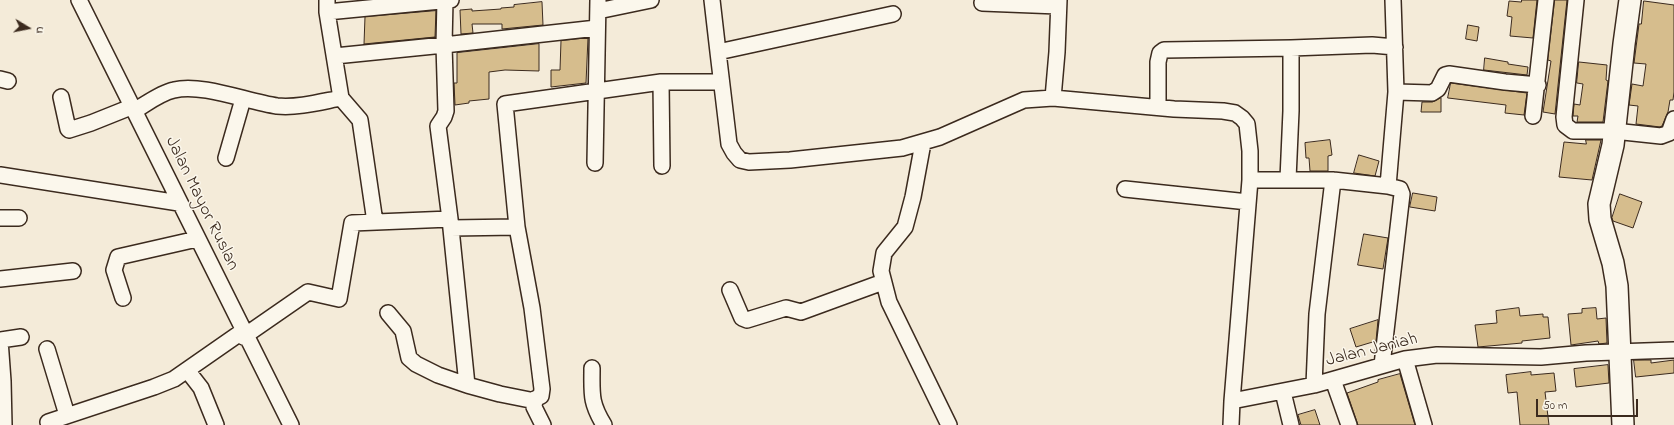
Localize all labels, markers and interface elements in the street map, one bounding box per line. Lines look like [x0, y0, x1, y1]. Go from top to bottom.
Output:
north arrow [8, 8, 48, 48]
text: U [31, 25, 48, 35]
street label: Jalan Mayor Ruslan [159, 134, 243, 274]
street label: Jalan Janiah [1324, 329, 1420, 373]
scale bar [1538, 391, 1640, 417]
text: 50 m [1543, 397, 1567, 415]

